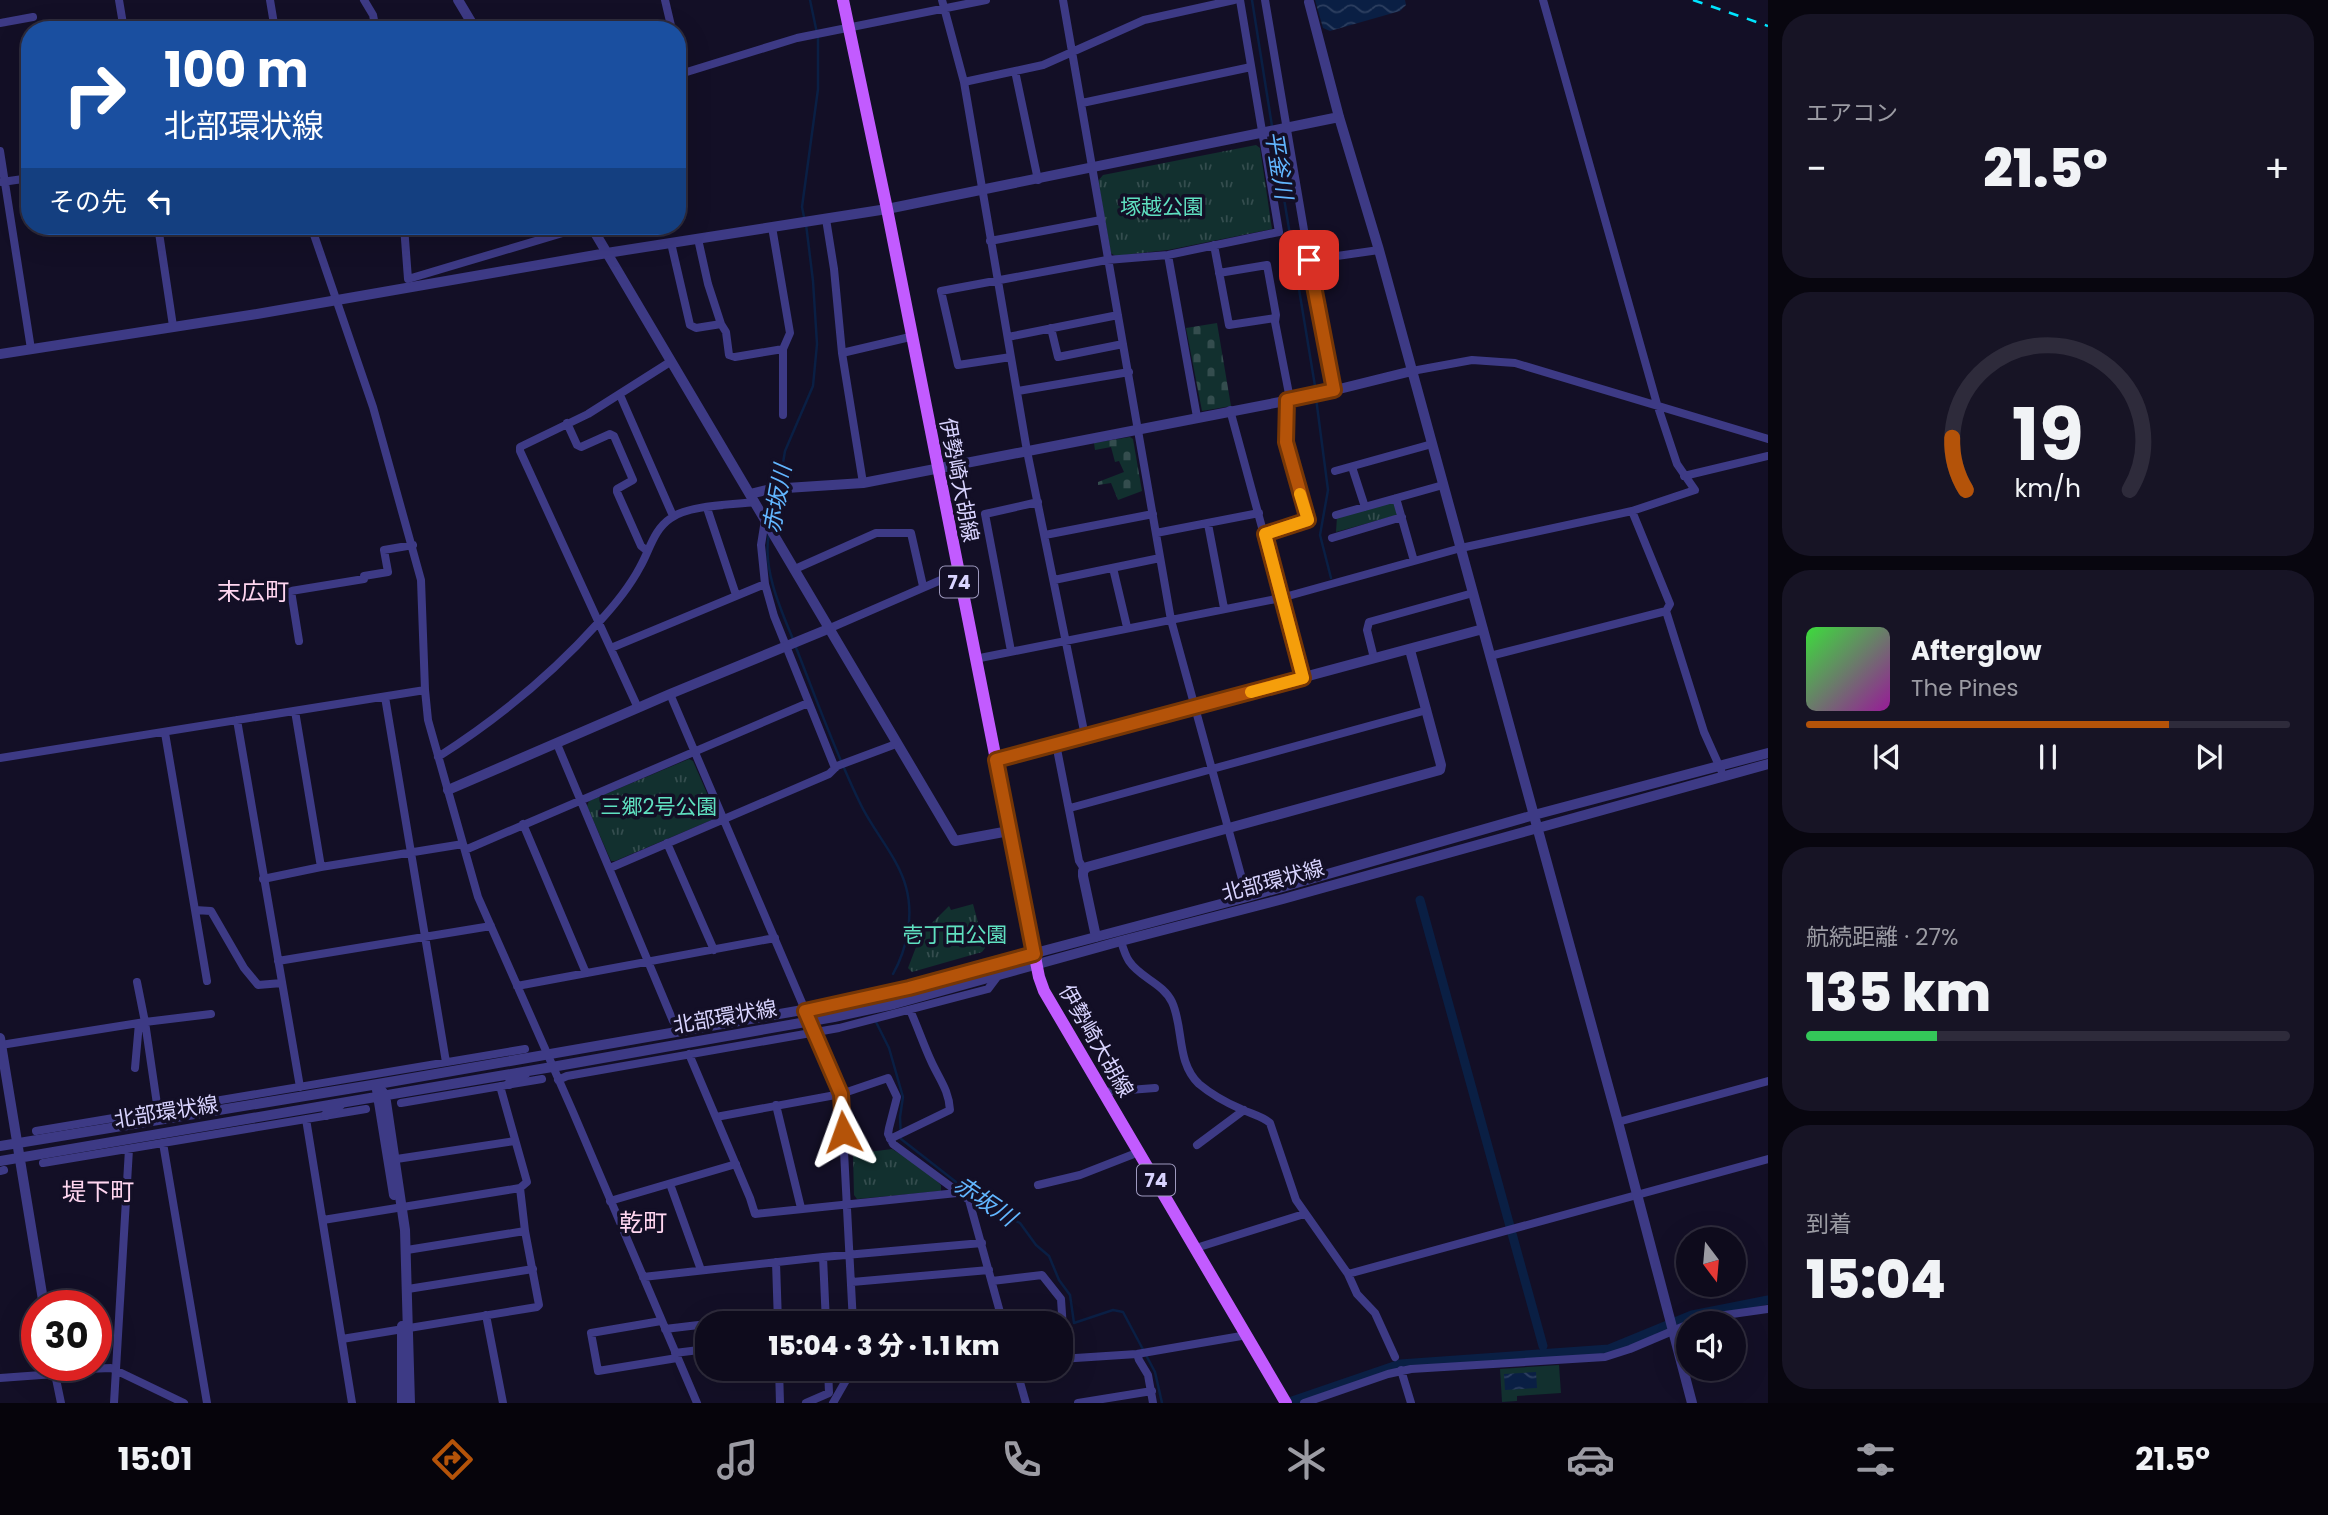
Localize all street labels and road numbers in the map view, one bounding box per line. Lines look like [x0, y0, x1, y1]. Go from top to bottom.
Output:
street label: 伊勢崎大胡線 [933, 415, 986, 545]
road number: 74 [940, 566, 978, 597]
street label: 北部環状線 [1218, 853, 1327, 908]
street label: 伊勢崎大胡線 [1052, 979, 1140, 1103]
street label: 北部環状線 [671, 993, 779, 1040]
street label: 北部環状線 [112, 1089, 220, 1134]
road number: 74 [1137, 1164, 1175, 1196]

